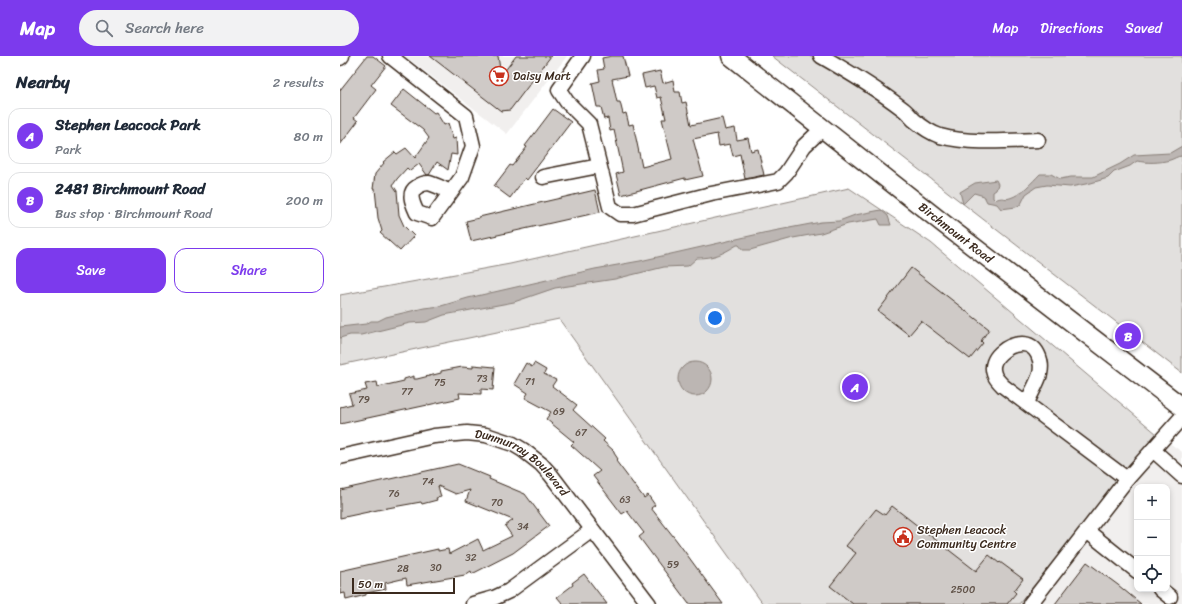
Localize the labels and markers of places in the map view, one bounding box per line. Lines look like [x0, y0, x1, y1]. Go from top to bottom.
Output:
supermarket icon: Daisy Mart [488, 65, 510, 87]
place label: Daisy Mart [513, 65, 571, 87]
pin: B [1115, 321, 1141, 351]
pin: A [842, 372, 868, 402]
place label: Stephen Leacock Community Centre [917, 519, 1016, 555]
public building icon: Stephen Leacock Community Centre [892, 526, 914, 548]

